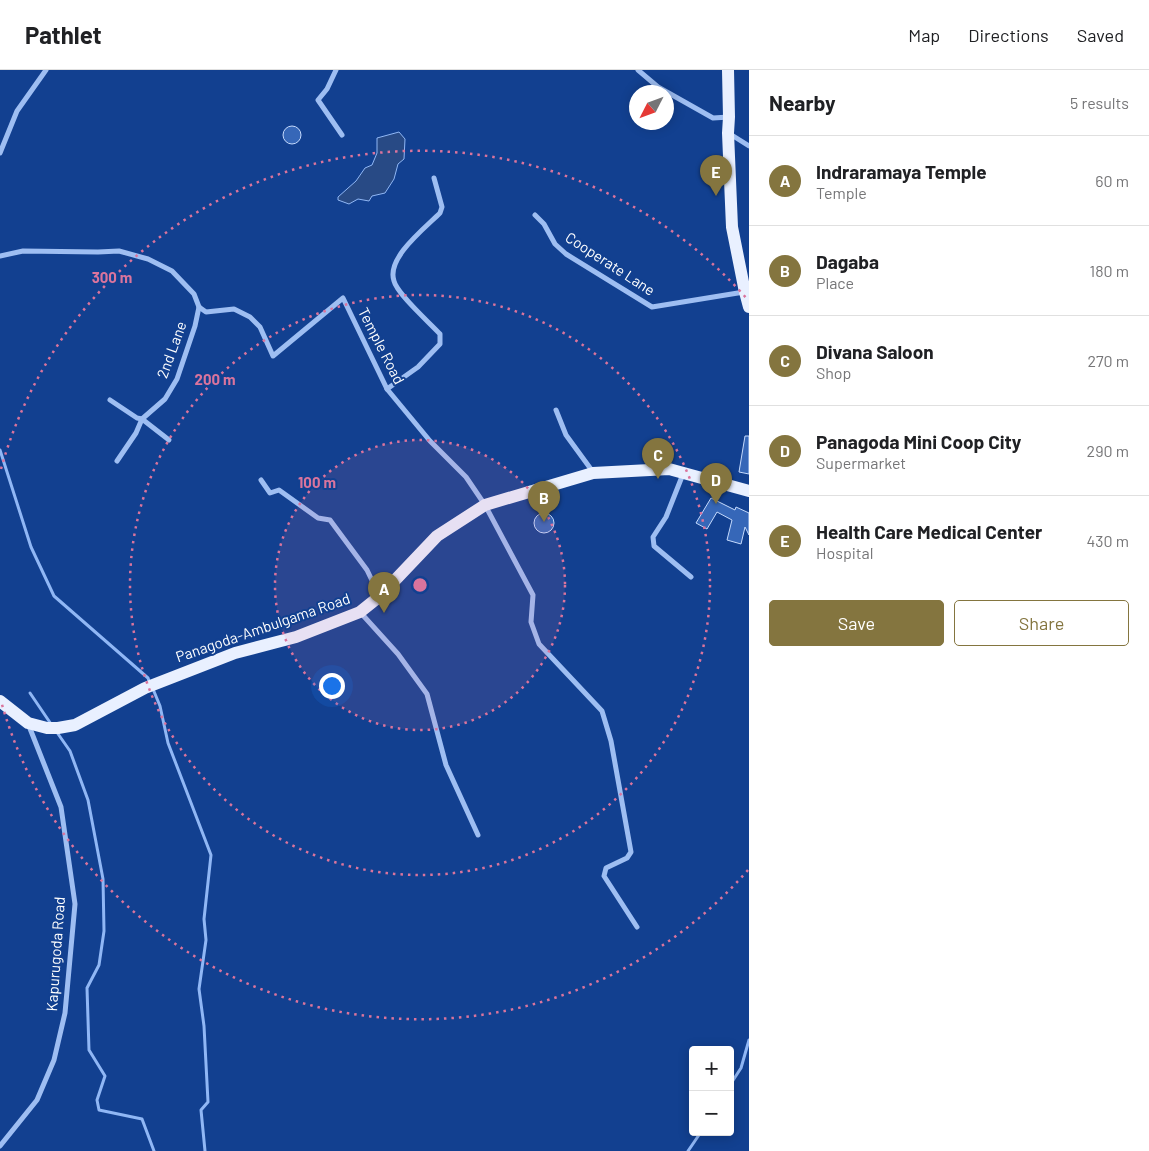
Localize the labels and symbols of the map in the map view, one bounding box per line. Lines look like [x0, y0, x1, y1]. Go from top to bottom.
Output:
north arrow [629, 85, 674, 130]
pin: E [700, 155, 732, 196]
street label: Cooperate Lane [562, 228, 659, 299]
text: 300 m [92, 268, 132, 286]
street label: Temple Road [355, 304, 409, 387]
street label: 2nd Lane [152, 319, 190, 381]
text: 200 m [194, 370, 236, 388]
pin: C [642, 438, 674, 479]
pin: D [700, 463, 732, 504]
text: 100 m [298, 473, 336, 491]
pin: B [528, 481, 560, 522]
pin: A [368, 572, 400, 613]
centre of rings [411, 576, 429, 594]
street label: Panagoda-Ambulgama Road [173, 589, 352, 665]
your location [319, 673, 345, 699]
street label: Kapurugoda Road [42, 896, 68, 1012]

